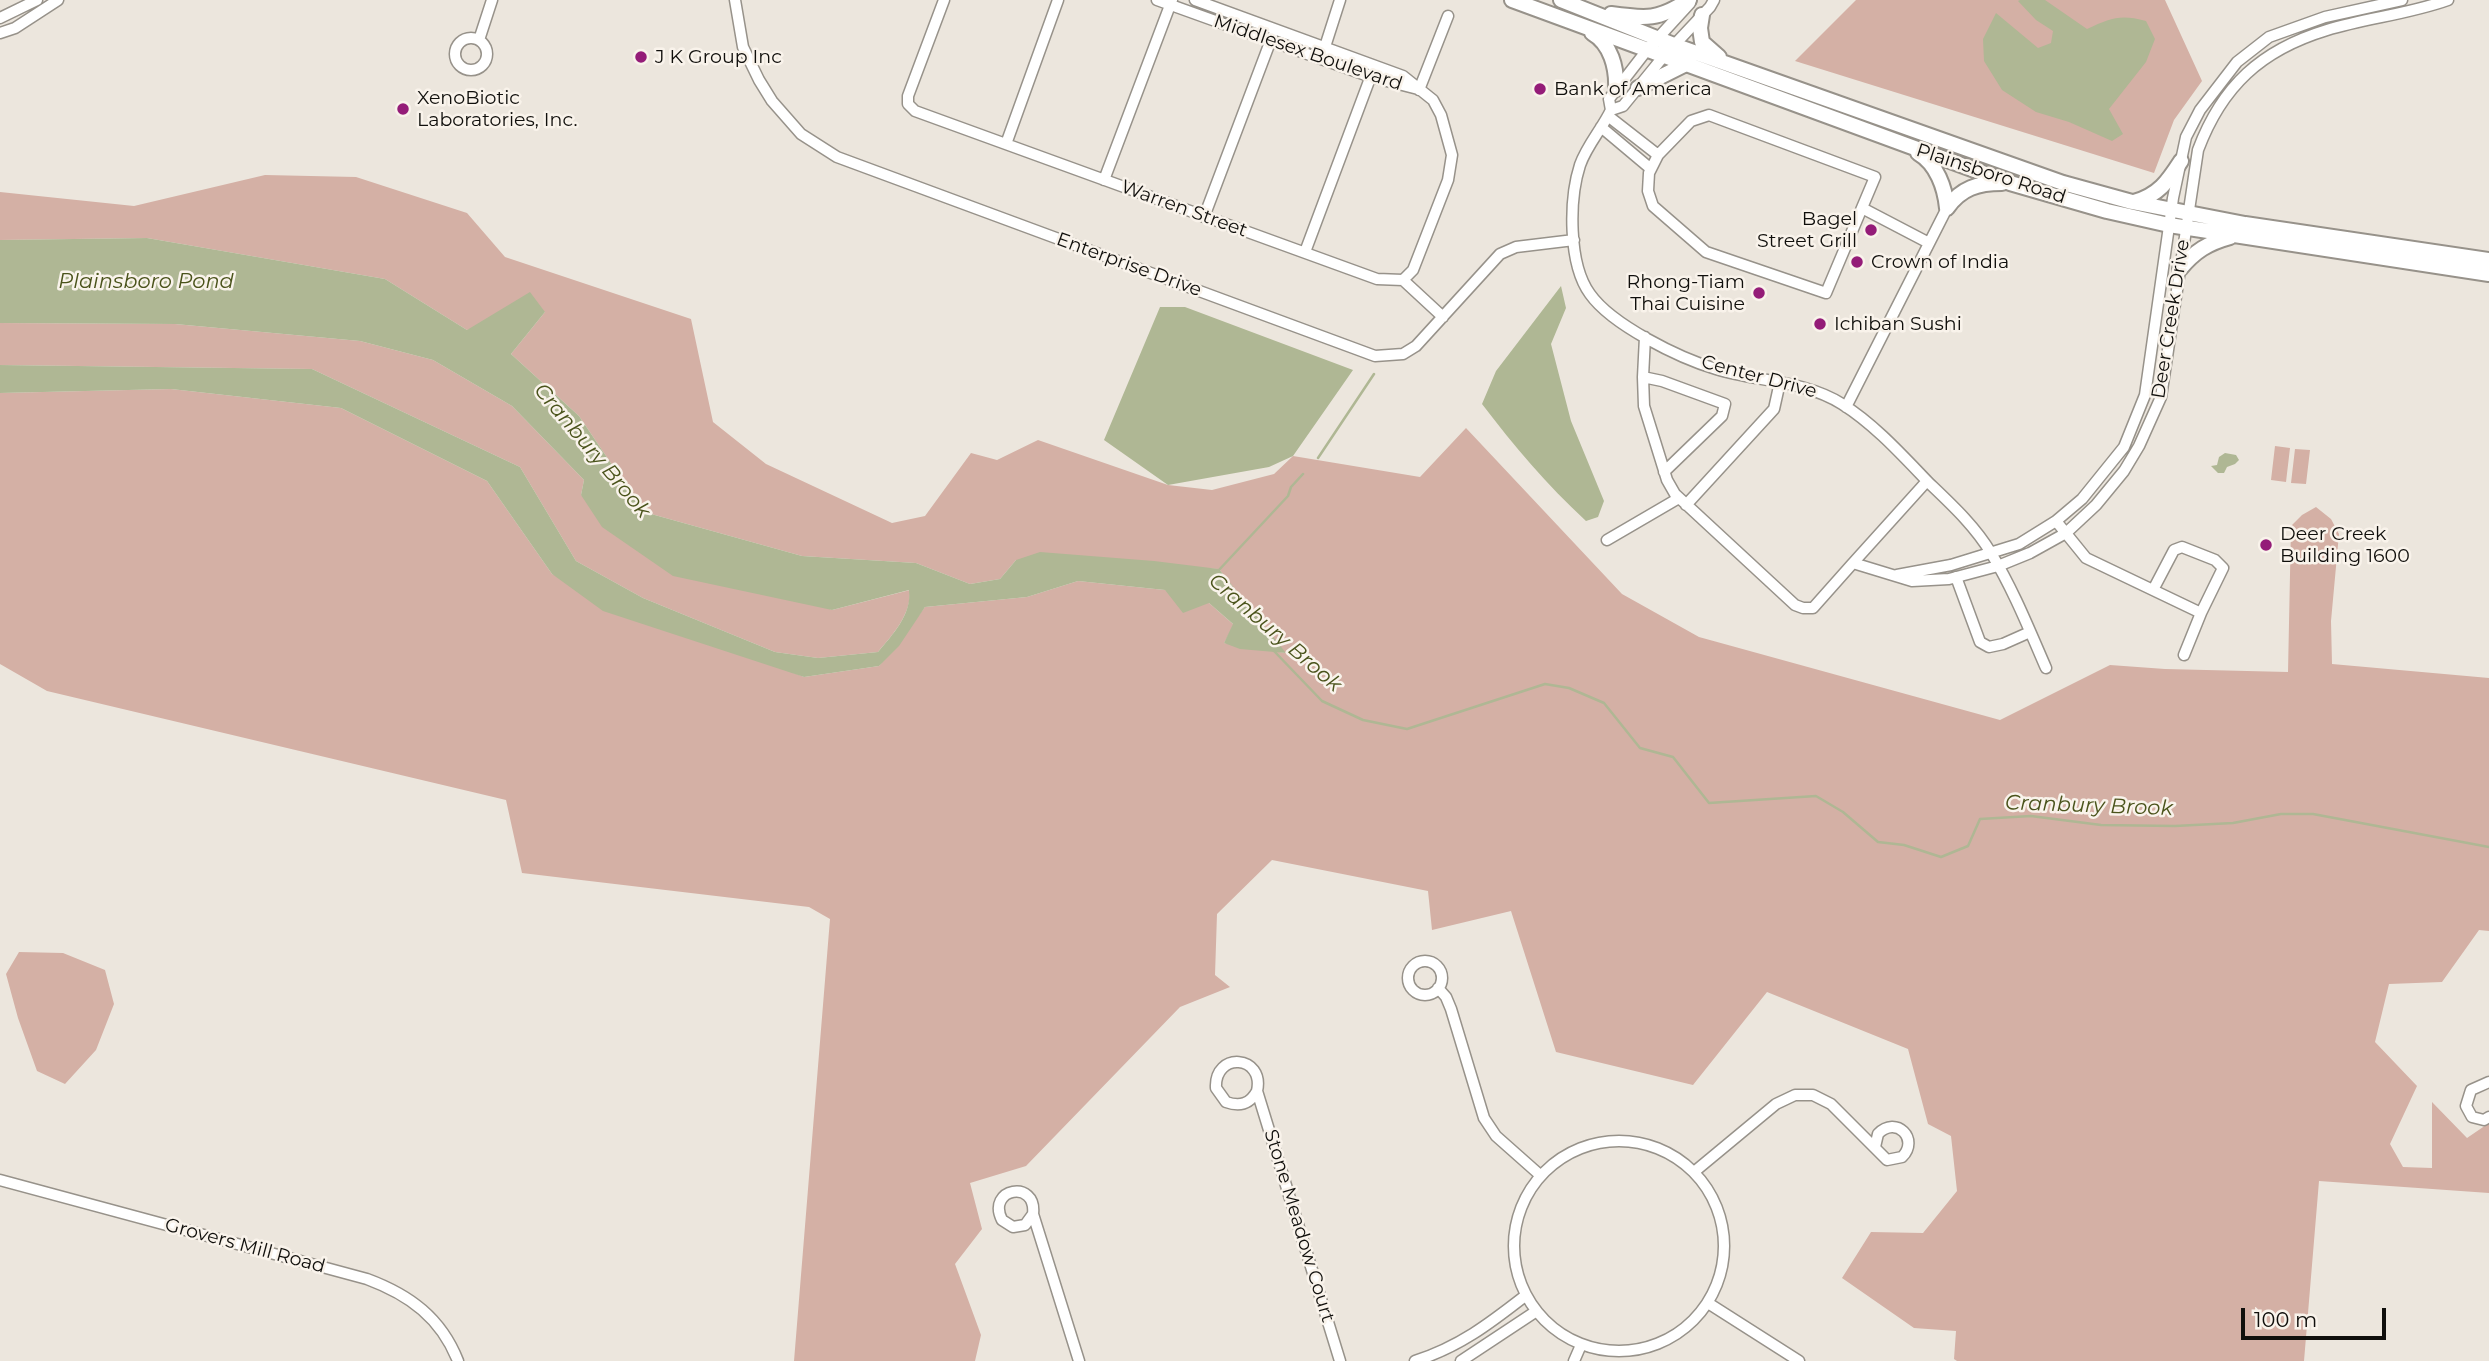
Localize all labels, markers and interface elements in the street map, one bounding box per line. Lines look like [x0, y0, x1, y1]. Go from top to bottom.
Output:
street label: Middlesex Boulevard [1211, 10, 1405, 96]
place label: J K Group Inc [655, 46, 782, 68]
marker: J K Group Inc [633, 49, 649, 65]
place label: Bank of America [1554, 78, 1712, 100]
marker: Bank of America [1532, 81, 1548, 97]
place label: XenoBiotic Laboratories, Inc. [417, 87, 578, 131]
marker: XenoBiotic Laboratories, Inc. [395, 101, 411, 117]
street label: Plainsboro Road [1913, 139, 2069, 209]
street label: Warren Street [1118, 176, 1250, 242]
place label: Bagel Street Grill [1757, 208, 1857, 252]
marker: Bagel Street Grill [1863, 222, 1879, 238]
street label: Enterprise Drive [1053, 228, 1205, 302]
street label: Deer Creek Drive [2147, 238, 2195, 400]
place label: Crown of India [1871, 251, 2009, 273]
marker: Crown of India [1849, 254, 1865, 270]
water label: Plainsboro Pond [58, 269, 234, 295]
place label: Rhong-Tiam Thai Cuisine [1627, 271, 1745, 315]
marker: Rhong-Tiam Thai Cuisine [1751, 285, 1767, 301]
place label: Ichiban Sushi [1834, 313, 1962, 335]
marker: Ichiban Sushi [1812, 316, 1828, 332]
street label: Center Drive [1699, 351, 1819, 403]
water label: Cranbury Brook [528, 379, 656, 523]
place label: Deer Creek Building 1600 [2280, 523, 2410, 567]
marker: Deer Creek Building 1600 [2258, 537, 2274, 553]
water label: Cranbury Brook [1203, 568, 1347, 698]
water label: Cranbury Brook [2005, 790, 2173, 822]
street label: Stone Meadow Court [1259, 1127, 1339, 1325]
street label: Grovers Mill Road [162, 1214, 328, 1278]
scale bar [2244, 1294, 2389, 1338]
text: 100 m [2254, 1307, 2317, 1332]

